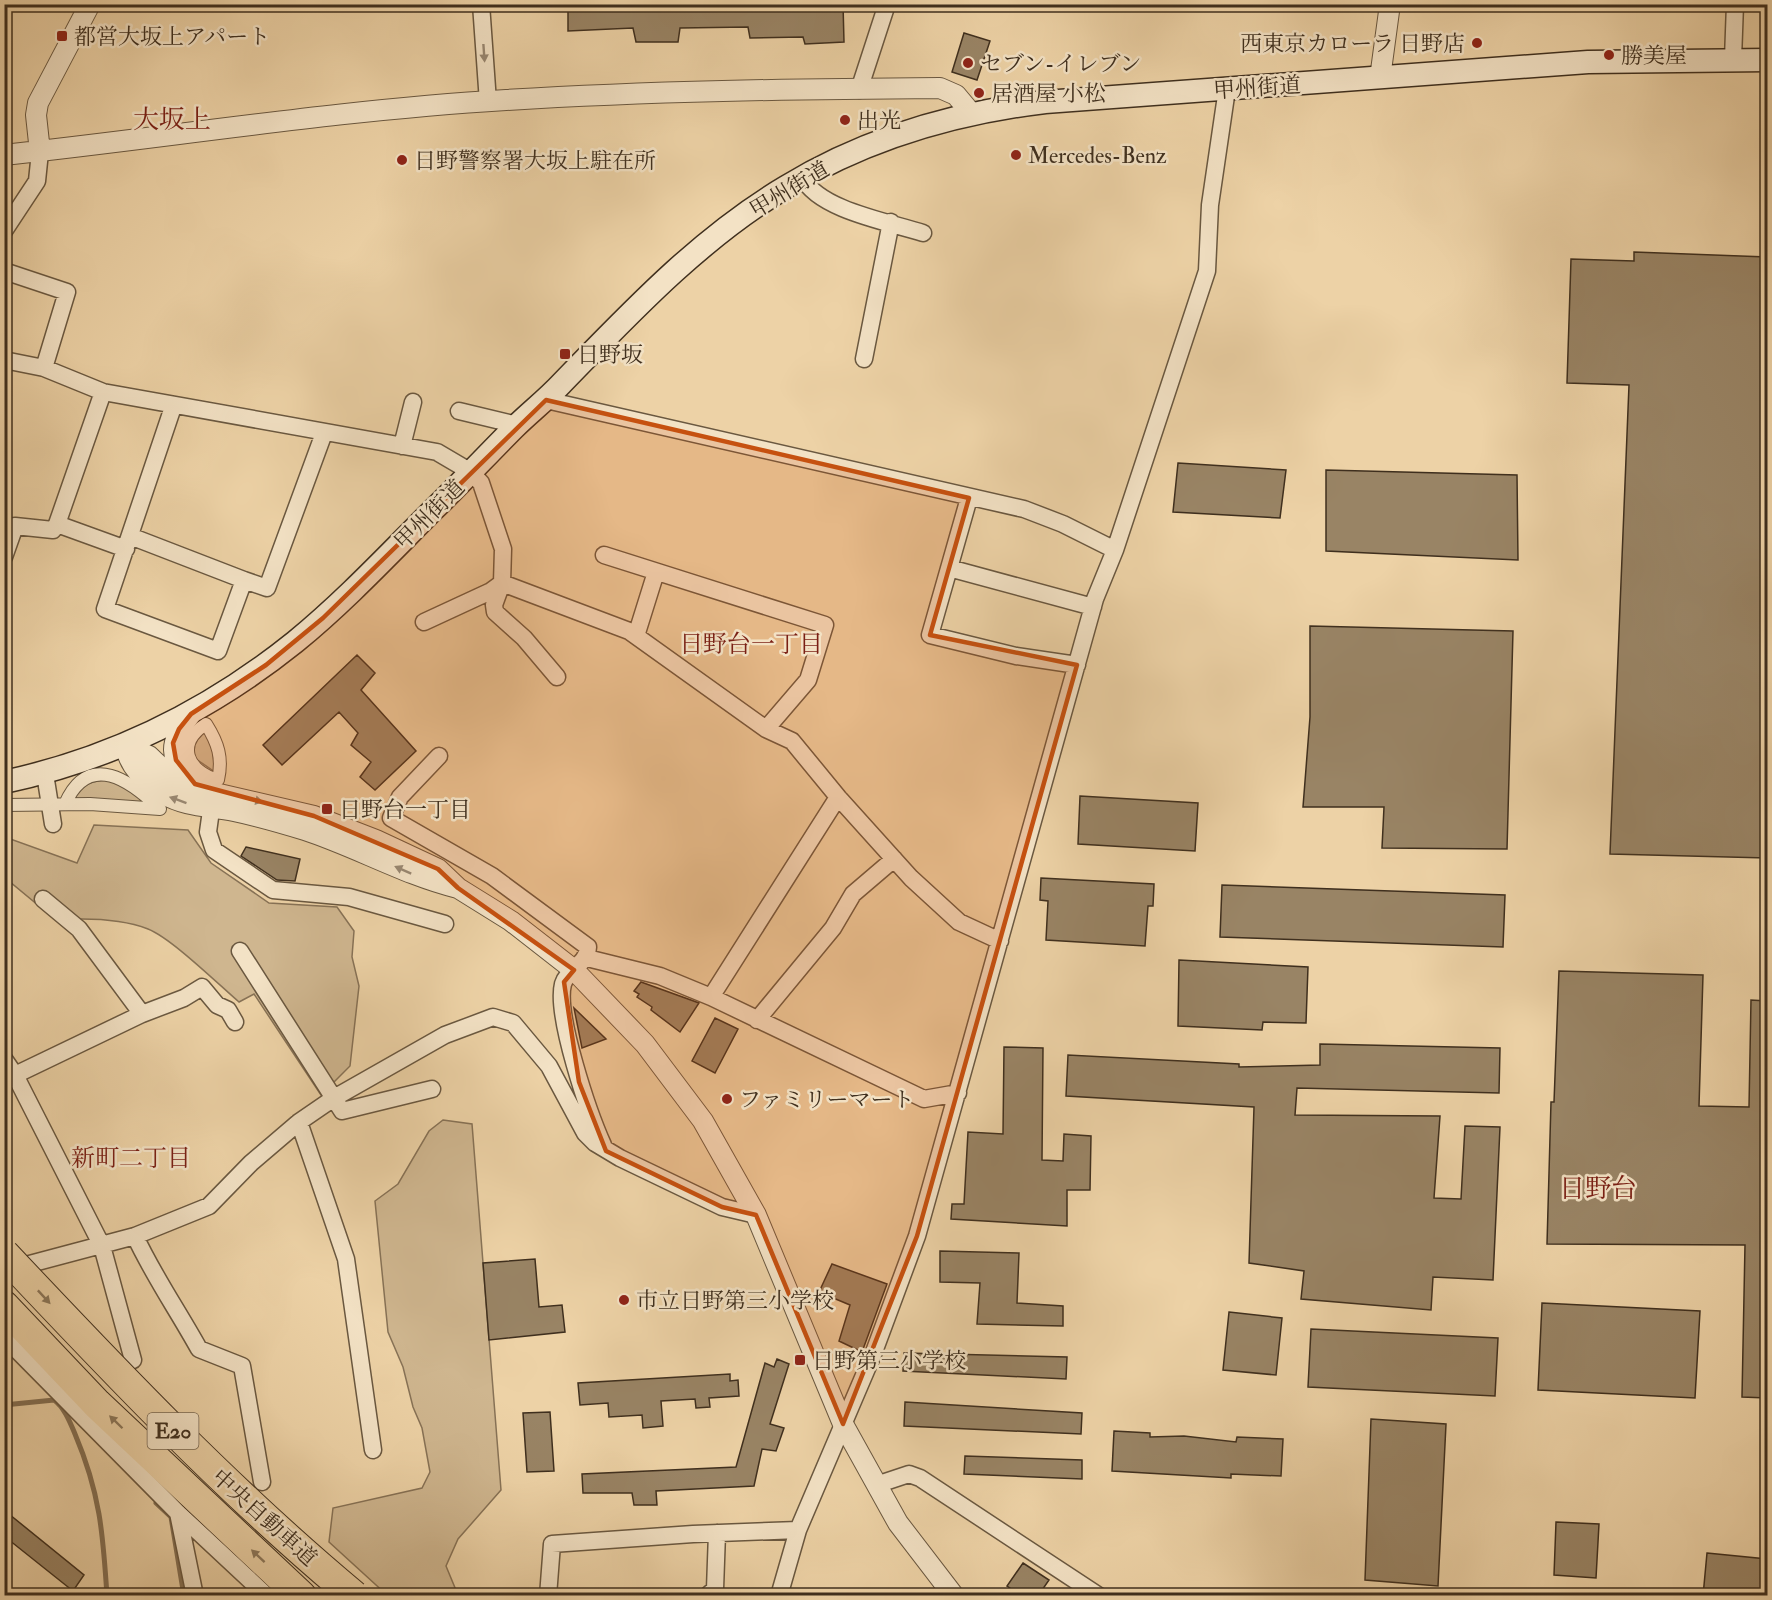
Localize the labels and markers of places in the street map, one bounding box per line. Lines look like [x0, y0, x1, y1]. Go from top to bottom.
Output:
place label: 都営大坂上アパート [74, 23, 270, 51]
marker: 都営大坂上アパート [55, 29, 69, 43]
place label: 西東京カローラ 日野店 [1240, 30, 1465, 58]
marker: 西東京カローラ 日野店 [1470, 36, 1484, 50]
place label: 勝美屋 [1621, 42, 1687, 70]
marker: 勝美屋 [1602, 48, 1616, 62]
place label: セブン-イレブン [980, 50, 1142, 78]
marker: セブン-イレブン [961, 56, 975, 70]
place label: 居酒屋 小松 [991, 80, 1106, 108]
marker: 居酒屋 小松 [972, 86, 986, 100]
place label: 出光 [857, 107, 901, 135]
marker: 出光 [838, 113, 852, 127]
place label: Mercedes-Benz [1028, 142, 1167, 170]
place label: 日野警察署大坂上駐在所 [414, 147, 656, 175]
marker: Mercedes-Benz [1009, 148, 1023, 162]
marker: 日野警察署大坂上駐在所 [395, 153, 409, 167]
place label: 日野坂 [577, 341, 643, 369]
marker: 日野坂 [558, 347, 572, 361]
place label: 日野台一丁目 [339, 796, 471, 824]
marker: 日野台一丁目 [320, 802, 334, 816]
place label: ファミリーマート [739, 1086, 915, 1114]
marker: ファミリーマート [720, 1092, 734, 1106]
place label: 市立日野第三小学校 [636, 1287, 834, 1315]
marker: 市立日野第三小学校 [617, 1293, 631, 1307]
place label: 日野第三小学校 [812, 1347, 966, 1375]
marker: 日野第三小学校 [793, 1353, 807, 1367]

